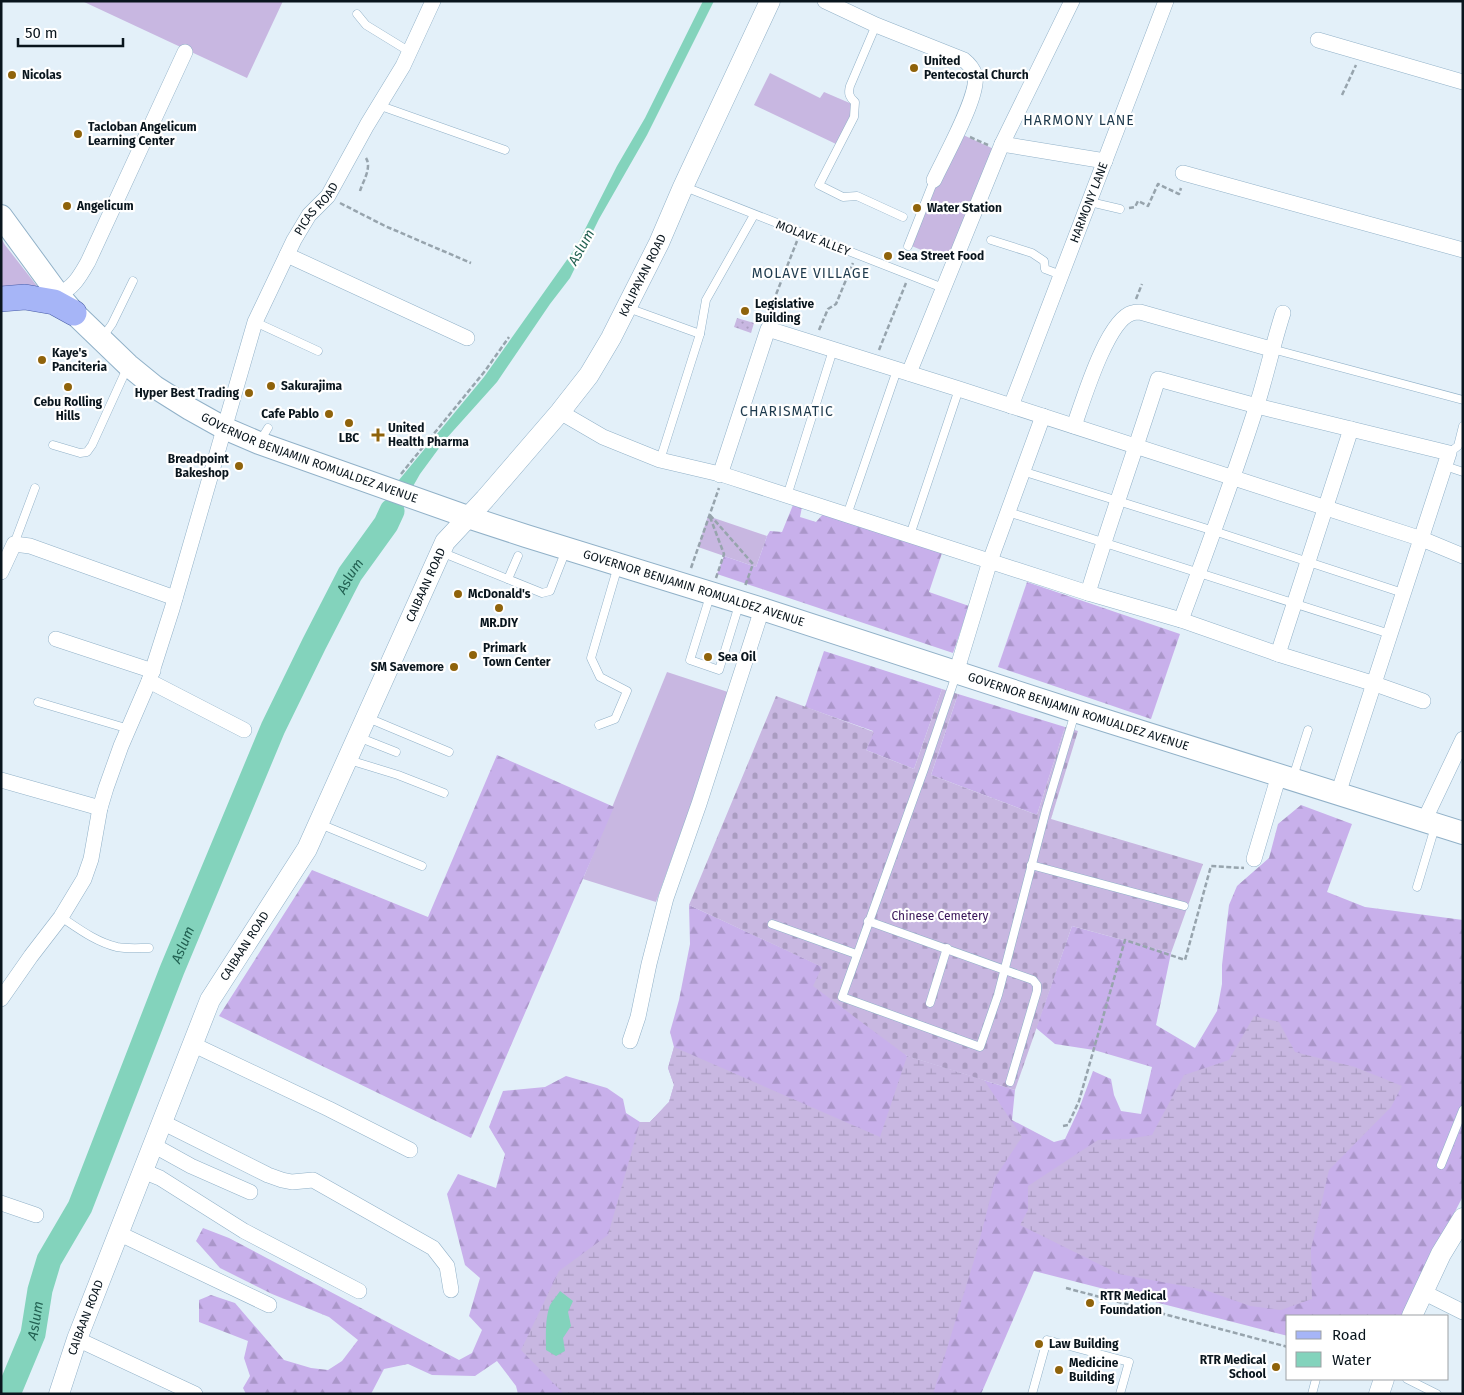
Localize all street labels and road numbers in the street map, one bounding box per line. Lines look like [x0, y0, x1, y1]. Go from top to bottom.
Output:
street label: HARMONY LANE [1067, 160, 1111, 245]
street label: PICAS ROAD [291, 180, 341, 238]
street label: MOLAVE ALLEY [774, 217, 852, 259]
street label: KALIPAYAN ROAD [616, 232, 669, 319]
street label: GOVERNOR BENJAMIN ROMUALDEZ AVENUE [199, 410, 420, 506]
street label: CAIBAAN ROAD [403, 546, 448, 624]
street label: GOVERNOR BENJAMIN ROMUALDEZ AVENUE [581, 547, 806, 629]
street label: GOVERNOR BENJAMIN ROMUALDEZ AVENUE [966, 670, 1191, 753]
street label: CAIBAAN ROAD [217, 909, 272, 983]
street label: CAIBAAN ROAD [65, 1278, 107, 1357]

